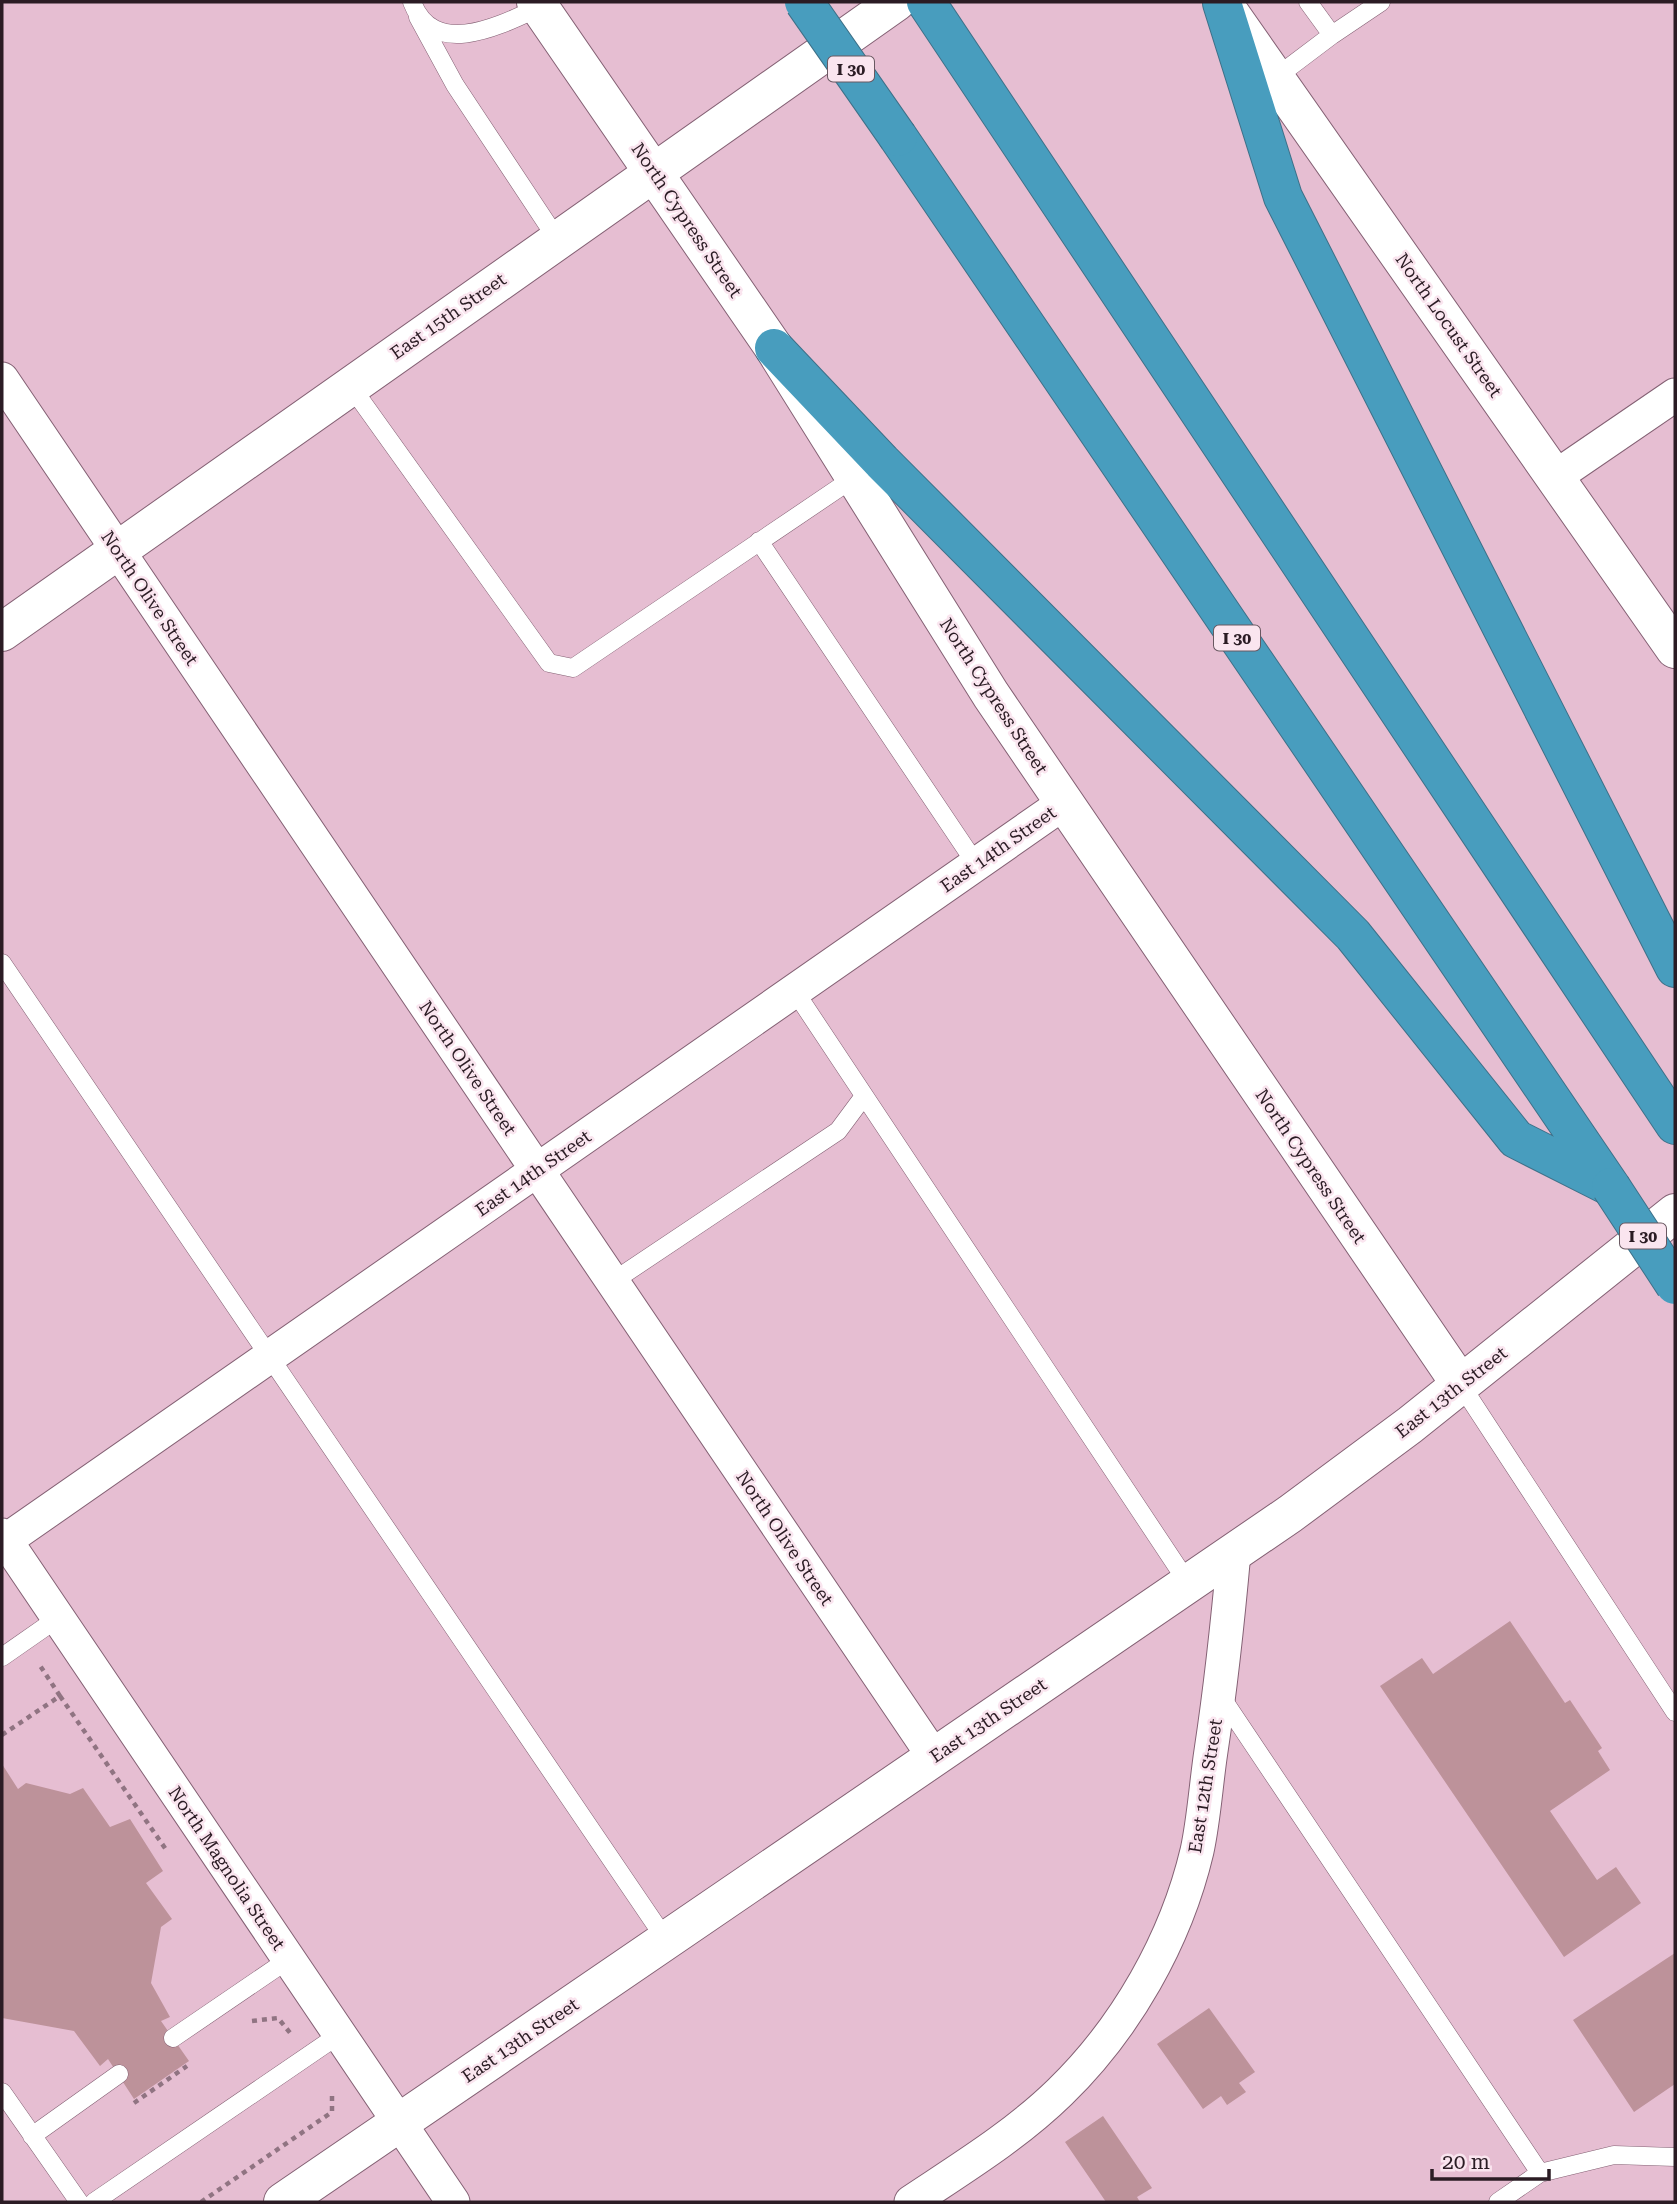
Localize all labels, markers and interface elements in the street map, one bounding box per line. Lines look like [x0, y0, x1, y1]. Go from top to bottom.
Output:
road number: I 30 [828, 57, 874, 82]
street label: North Cypress Street [627, 139, 747, 301]
street label: North Locust Street [1391, 249, 1507, 401]
street label: East 15th Street [386, 268, 510, 364]
street label: North Olive Street [97, 527, 203, 669]
street label: North Cypress Street [936, 614, 1052, 778]
road number: I 30 [1214, 625, 1260, 650]
street label: East 14th Street [936, 801, 1060, 897]
street label: North Olive Street [415, 997, 521, 1139]
street label: North Cypress Street [1251, 1085, 1371, 1247]
street label: East 14th Street [471, 1125, 595, 1221]
road number: I 30 [1620, 1224, 1666, 1248]
street label: East 13th Street [1391, 1342, 1511, 1442]
street label: North Olive Street [732, 1467, 838, 1609]
street label: East 13th Street [926, 1673, 1050, 1767]
street label: East 12th Street [1184, 1717, 1226, 1855]
street label: North Magnolia Street [164, 1782, 290, 1954]
street label: East 13th Street [458, 1993, 582, 2087]
scale bar [1432, 2138, 1549, 2182]
text: 20 m [1442, 2150, 1490, 2174]

